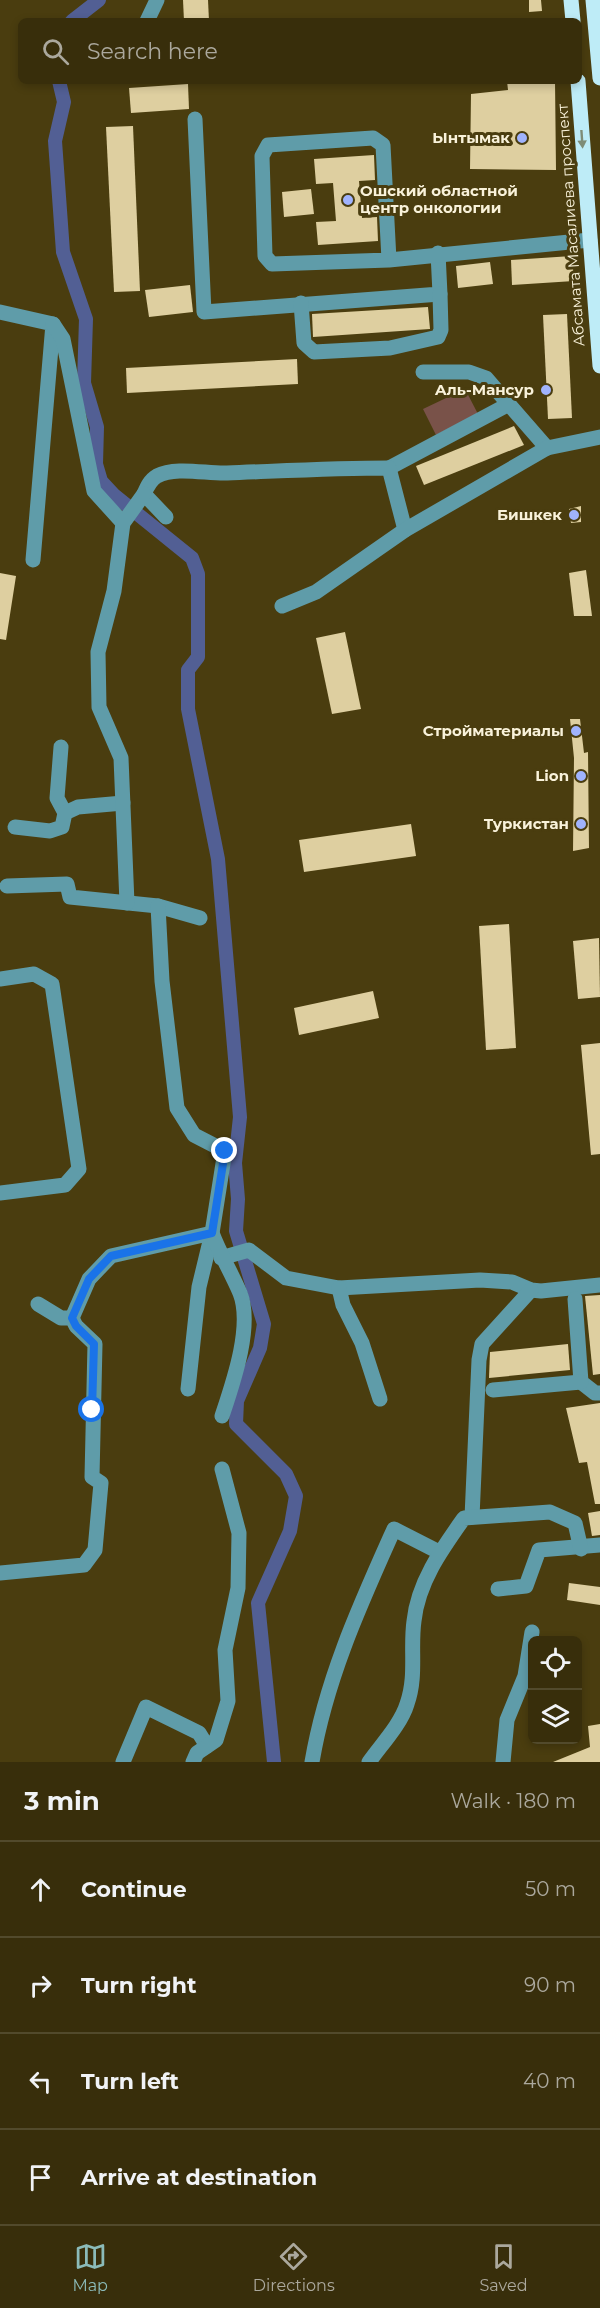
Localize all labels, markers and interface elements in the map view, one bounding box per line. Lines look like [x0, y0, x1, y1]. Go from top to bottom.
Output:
search box [18, 18, 582, 84]
icon: search [39, 35, 72, 68]
text: Search here [87, 38, 218, 65]
street label: Абсамата Масалиева проспект [552, 102, 588, 347]
place label: Ынтымак [432, 128, 510, 147]
one-way arrow [577, 130, 587, 149]
marker: Ынтымак [515, 131, 529, 145]
place label: Ошский областной центр онкологии [360, 181, 518, 217]
marker: Ошский областной центр онкологии [341, 193, 355, 207]
place label: Аль-Мансур [435, 380, 534, 399]
marker: Аль-Мансур [539, 383, 553, 397]
place label: Бишкек [497, 505, 562, 524]
marker: Бишкек [567, 508, 581, 522]
place label: Стройматериалы [423, 721, 564, 740]
marker: Стройматериалы [569, 724, 583, 738]
place label: Lion [535, 766, 569, 785]
marker: Lion [574, 769, 588, 783]
place label: Туркистан [484, 814, 569, 833]
marker: Туркистан [574, 817, 588, 831]
route end [211, 1137, 237, 1163]
route start [78, 1396, 104, 1422]
map controls [528, 1636, 582, 1744]
button: locate [528, 1636, 582, 1690]
button: layers [528, 1690, 582, 1744]
text: 3 min [24, 1785, 100, 1817]
text: Walk · 180 m [451, 1789, 576, 1813]
icon: ahead [24, 1873, 57, 1906]
text: Continue [81, 1876, 187, 1903]
text: 50 m [525, 1877, 576, 1901]
icon: right [24, 1969, 57, 2002]
text: Turn right [81, 1972, 196, 1999]
text: 90 m [524, 1973, 576, 1997]
icon: left [24, 2065, 57, 2098]
text: Turn left [81, 2068, 179, 2095]
text: 40 m [523, 2069, 576, 2093]
icon: arrive [24, 2161, 57, 2194]
text: Arrive at destination [81, 2164, 317, 2191]
tab: Map [72, 2240, 108, 2295]
tab: Directions [253, 2240, 335, 2295]
tab: Saved [480, 2240, 528, 2295]

